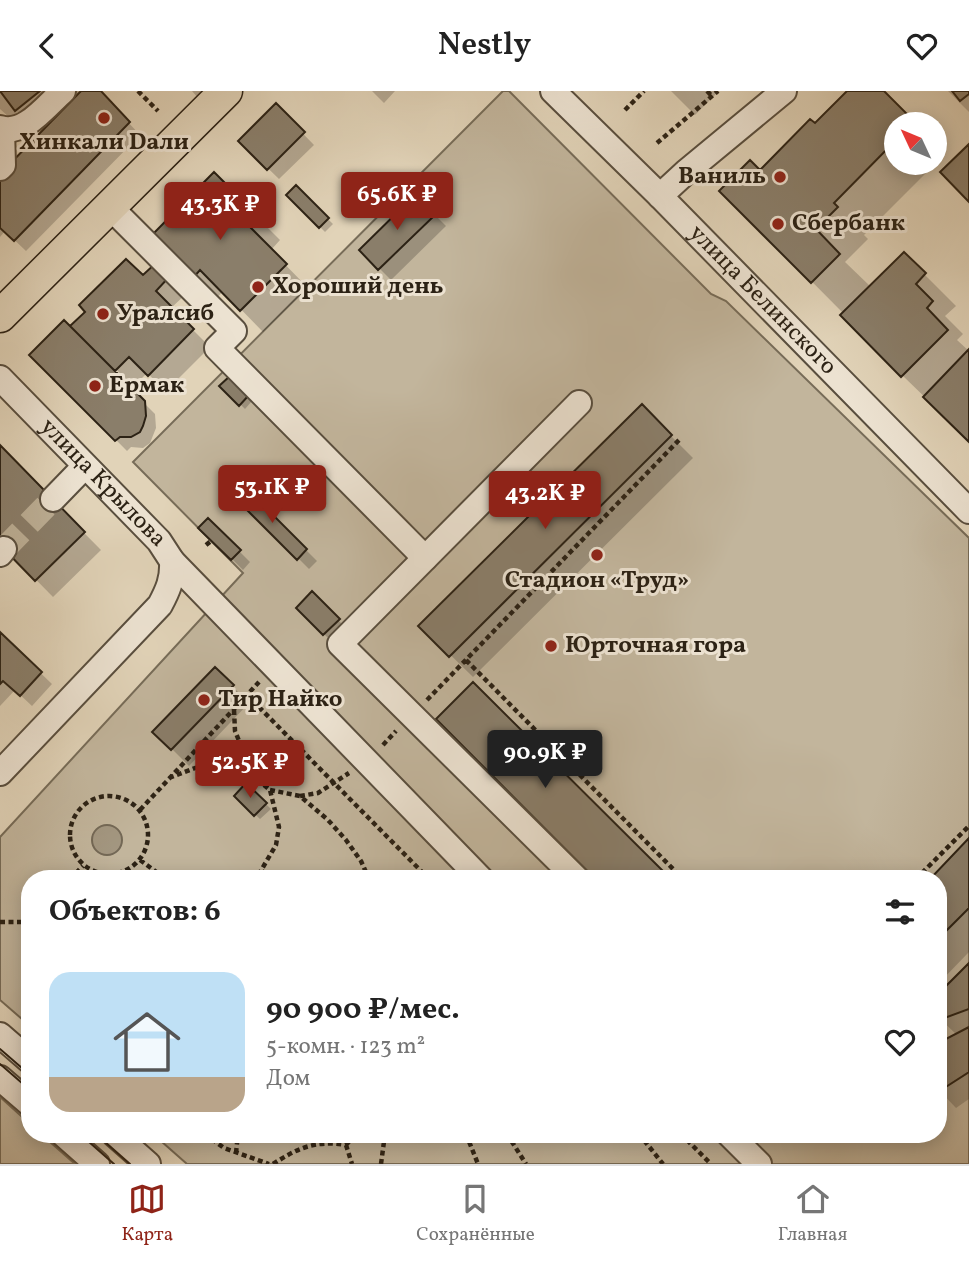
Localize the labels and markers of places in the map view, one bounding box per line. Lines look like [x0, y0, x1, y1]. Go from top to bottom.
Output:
marker: Хинкали Dали [96, 110, 112, 126]
place label: Хинкали Dали [19, 126, 189, 160]
place label: Ваниль [678, 160, 766, 194]
marker: Ваниль [772, 169, 788, 185]
pin: 65.6K ₽ [332, 173, 462, 232]
pin: 43.3K ₽ [155, 183, 285, 242]
place label: Сбербанк [792, 207, 905, 241]
marker: Сбербанк [770, 216, 786, 232]
place label: Хороший день [272, 270, 444, 304]
marker: Хороший день [250, 279, 266, 295]
place label: Уралсиб [117, 297, 214, 331]
marker: Уралсиб [95, 306, 111, 322]
place label: Ермак [109, 369, 184, 403]
marker: Ермак [87, 378, 103, 394]
pin: 53.1K ₽ [207, 465, 337, 525]
pin: 43.2K ₽ [480, 471, 610, 531]
marker: Стадион «Труд» [589, 547, 605, 563]
place label: Стадион «Труд» [505, 564, 689, 598]
place label: Юрточная гора [565, 629, 746, 663]
marker: Юрточная гора [543, 638, 559, 654]
place label: Тир Найко [218, 683, 342, 717]
marker: Тир Найко [196, 692, 212, 708]
pin: 90.9K ₽ [480, 731, 610, 790]
pin: 52.5K ₽ [185, 741, 315, 800]

